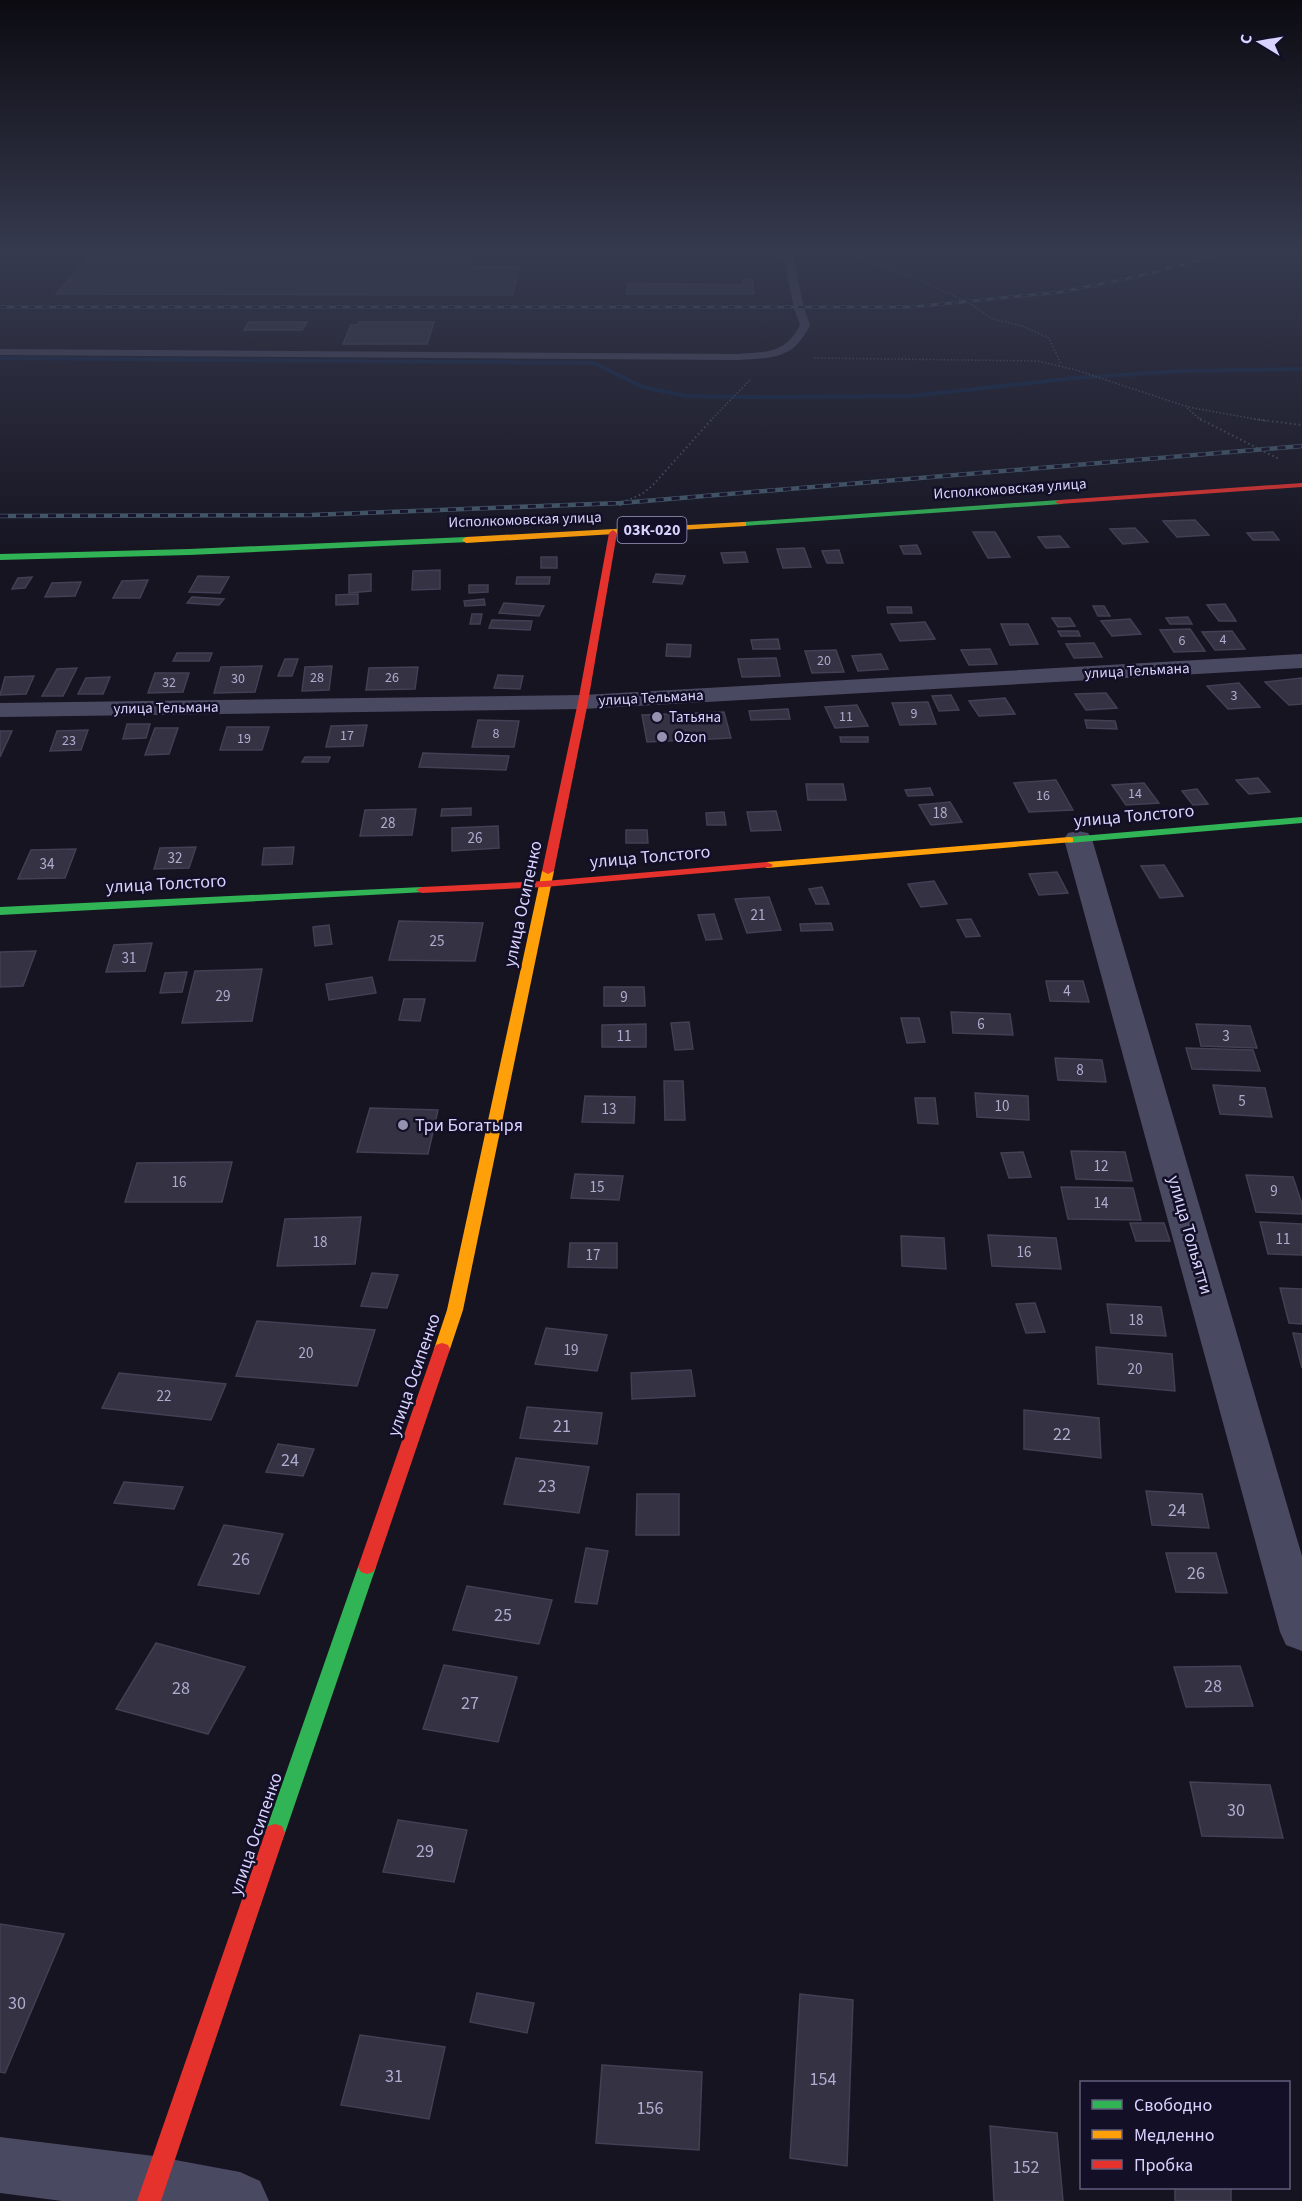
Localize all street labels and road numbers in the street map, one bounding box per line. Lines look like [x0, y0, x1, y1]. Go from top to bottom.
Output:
street label: Исполкомовская улица [933, 473, 1087, 505]
street label: Исполкомовская улица [448, 507, 602, 533]
road number: 03К-020 [618, 517, 686, 543]
street label: улица Тельмана [1084, 658, 1190, 684]
street label: улица Тельмана [598, 685, 704, 711]
street label: улица Тельмана [113, 697, 219, 719]
street label: улица Толстого [1073, 798, 1195, 834]
street label: улица Осипенко [497, 839, 549, 969]
street label: улица Толстого [589, 839, 711, 875]
street label: улица Толстого [105, 868, 227, 900]
street label: улица Тольятти [1161, 1173, 1219, 1297]
street label: улица Осипенко [381, 1310, 447, 1440]
street label: улица Осипенко [223, 1769, 289, 1899]

